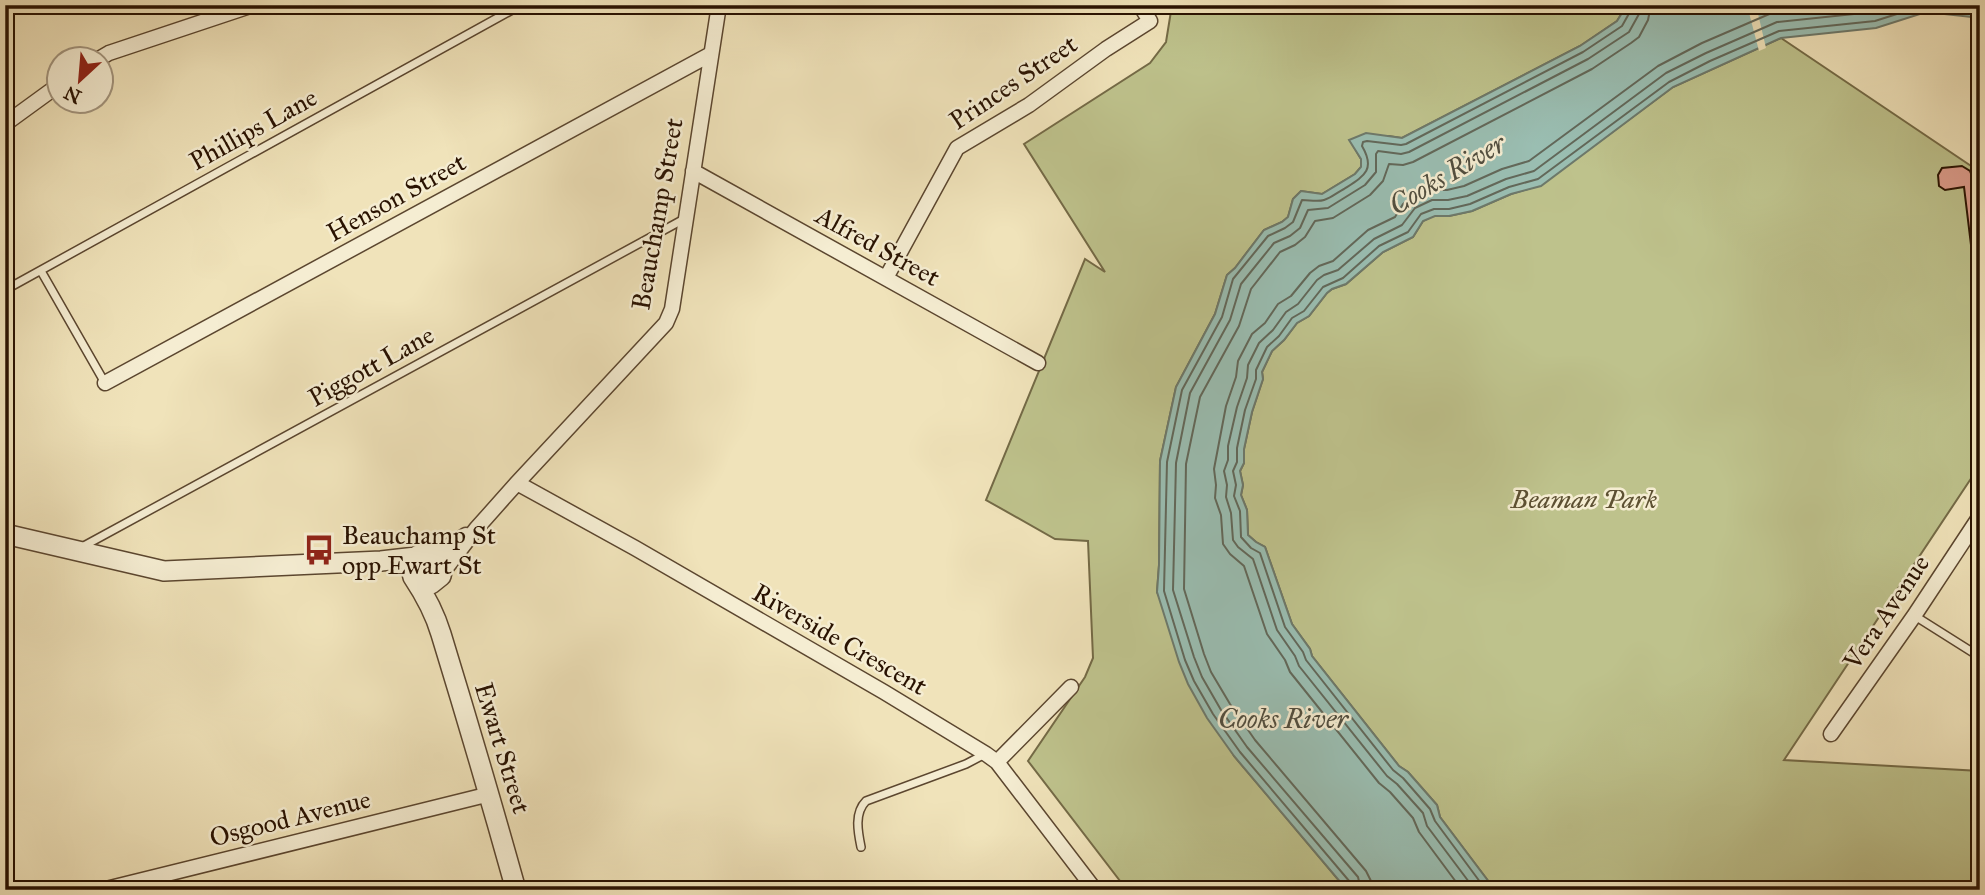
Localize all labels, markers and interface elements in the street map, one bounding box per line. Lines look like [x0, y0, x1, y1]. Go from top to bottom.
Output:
street label: Princes Street [943, 28, 1083, 136]
north arrow [46, 46, 116, 116]
text: N [60, 81, 85, 109]
street label: Phillips Lane [184, 81, 323, 177]
street label: Beauchamp Street [624, 116, 690, 312]
water label: Cooks River [1382, 125, 1513, 223]
street label: Henson Street [321, 146, 471, 248]
street label: Alfred Street [809, 198, 946, 293]
street label: Piggott Lane [303, 318, 440, 414]
park label: Beaman Park [1510, 483, 1657, 515]
place label: Beauchamp St opp Ewart St [342, 519, 496, 581]
bus stop icon: Beauchamp St opp Ewart St [302, 533, 336, 567]
street label: Vera Avenue [1835, 548, 1936, 676]
street label: Riverside Crescent [747, 576, 933, 702]
street label: Ewart Street [468, 679, 538, 817]
water label: Cooks River [1218, 701, 1349, 736]
street label: Osgood Avenue [206, 783, 374, 853]

